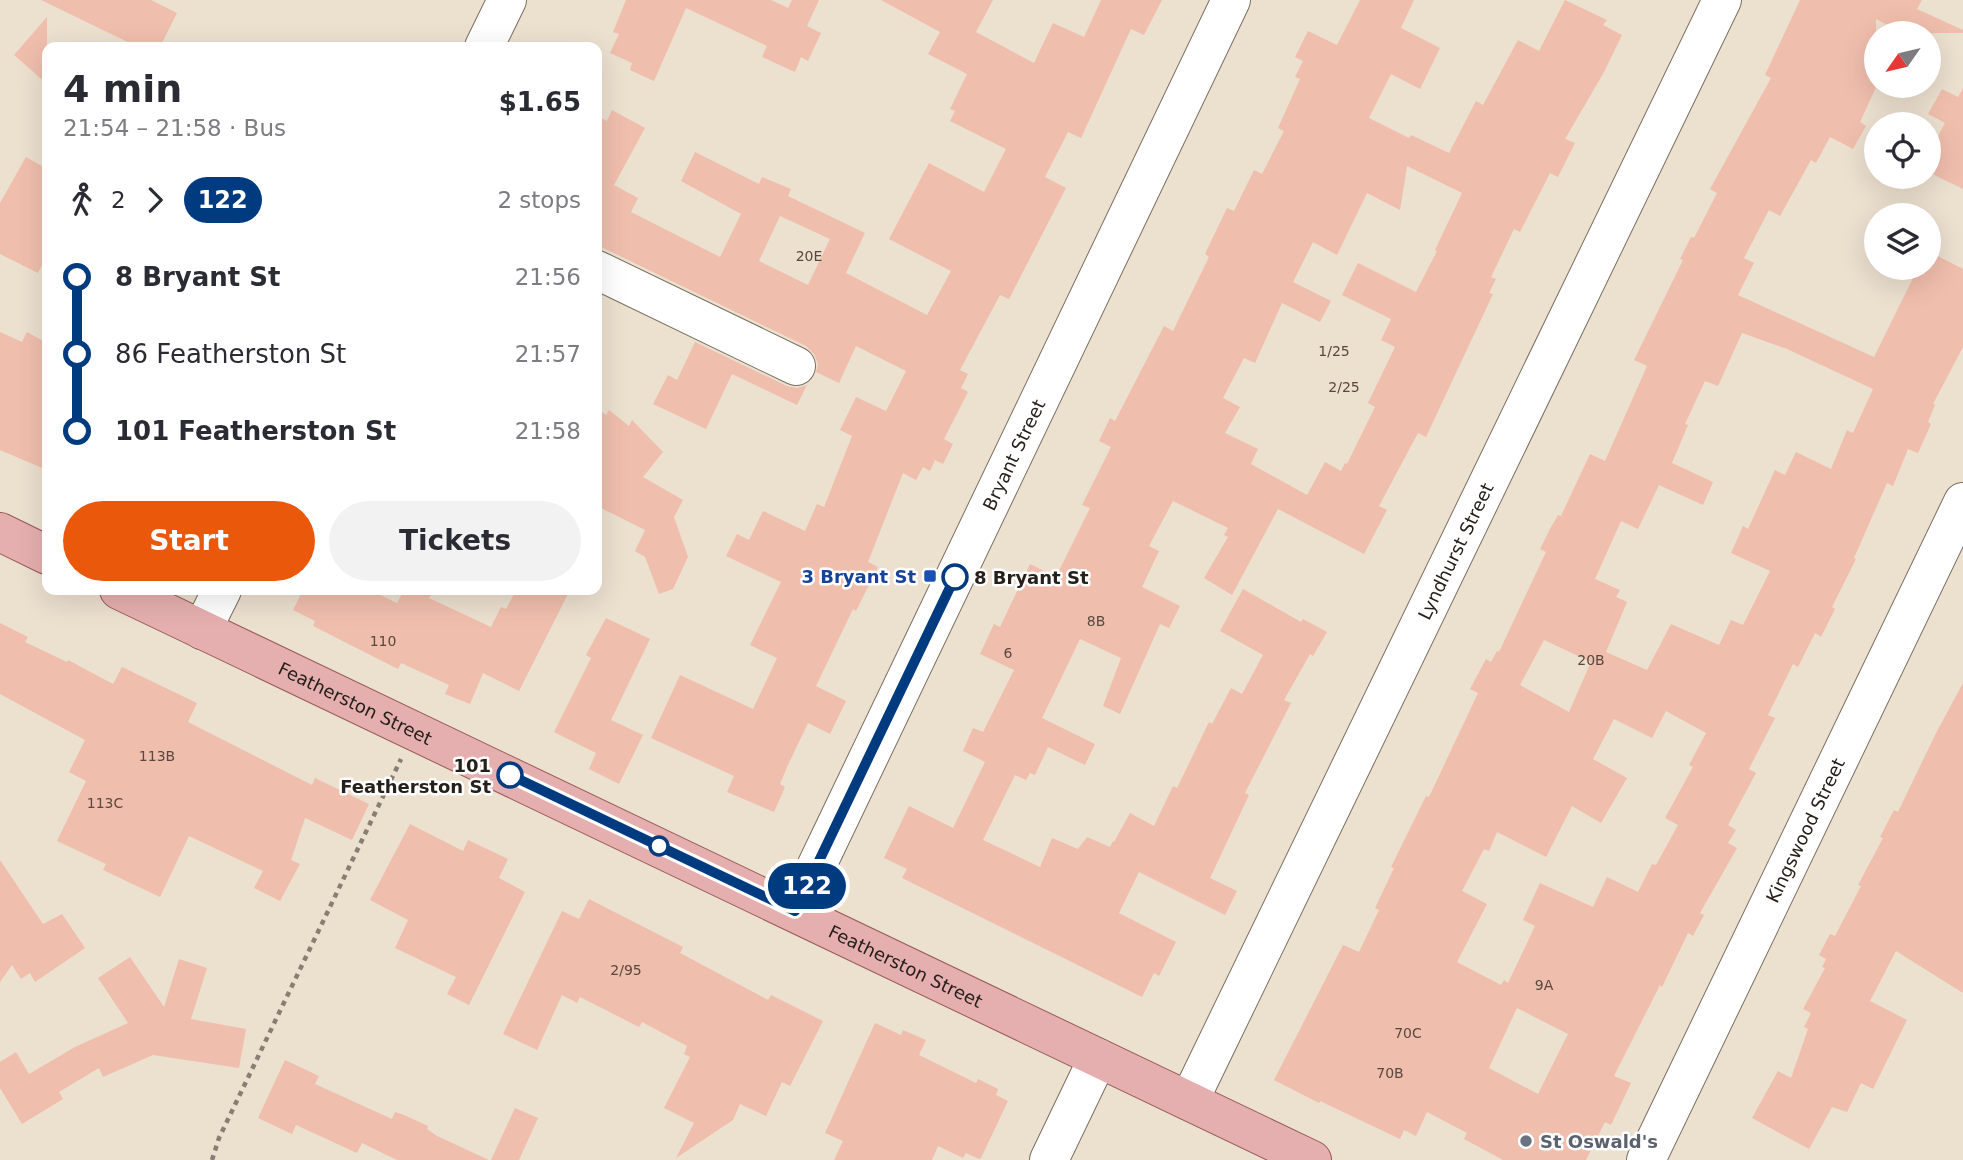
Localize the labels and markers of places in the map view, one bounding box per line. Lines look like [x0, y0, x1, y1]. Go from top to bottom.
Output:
marker: 8 Bryant St [942, 564, 968, 590]
place label: 3 Bryant St [801, 566, 916, 587]
place label: 8 Bryant St [974, 567, 1089, 588]
marker: 3 Bryant St [922, 568, 938, 584]
place label: 101 Featherston St [340, 755, 491, 797]
marker: 101 Featherston St [497, 762, 523, 788]
unlabelled marker [649, 836, 669, 856]
place label: St Oswald's [1540, 1131, 1658, 1152]
marker: St Oswald's [1518, 1133, 1534, 1149]

